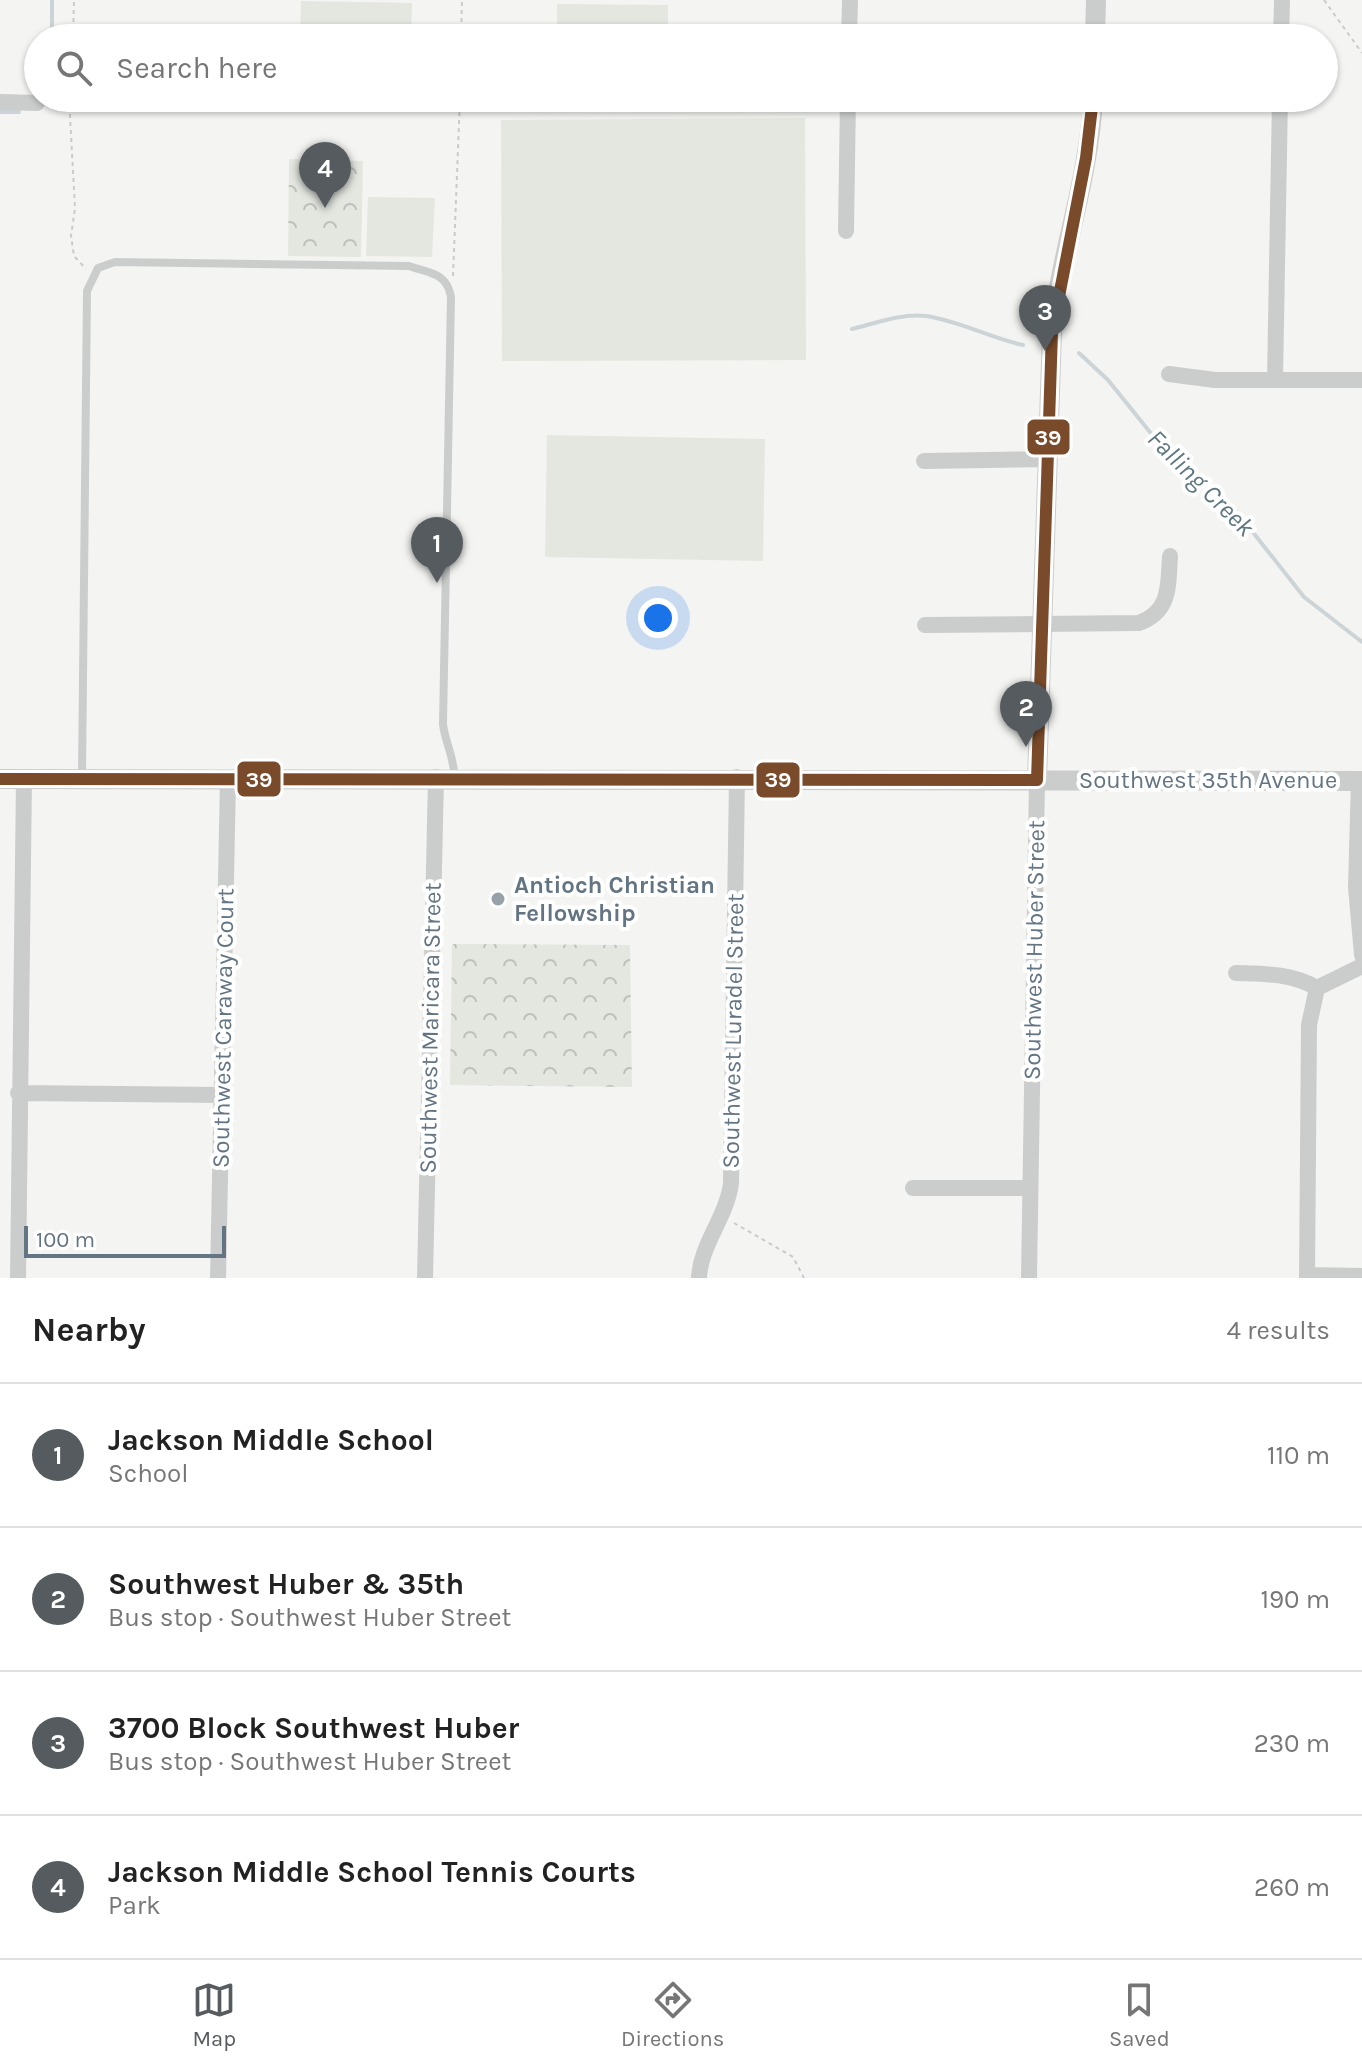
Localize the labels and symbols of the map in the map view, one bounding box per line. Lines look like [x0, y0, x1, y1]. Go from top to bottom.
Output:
pin: 4 [299, 142, 351, 208]
pin: 3 [1019, 285, 1071, 351]
line badge: 39 [1026, 418, 1071, 456]
water label: Falling Creek [1141, 423, 1261, 543]
text: 39 [1034, 425, 1062, 451]
pin: 1 [411, 517, 463, 583]
your location [638, 598, 678, 638]
pin: 2 [1000, 681, 1052, 747]
line badge: 39 [236, 760, 282, 798]
line badge: 39 [755, 761, 801, 799]
street label: Southwest 35th Avenue [1079, 766, 1337, 794]
text: 39 [245, 767, 273, 793]
text: 39 [764, 767, 792, 793]
street label: Southwest Huber Street [1018, 820, 1050, 1080]
place label: Antioch Christian Fellowship [514, 871, 715, 927]
street label: Southwest Maricara Street [413, 882, 447, 1174]
street label: Southwest Caraway Court [207, 888, 239, 1168]
marker: Antioch Christian Fellowship [489, 890, 507, 908]
street label: Southwest Luradel Street [717, 893, 749, 1169]
scale bar [24, 1222, 226, 1258]

